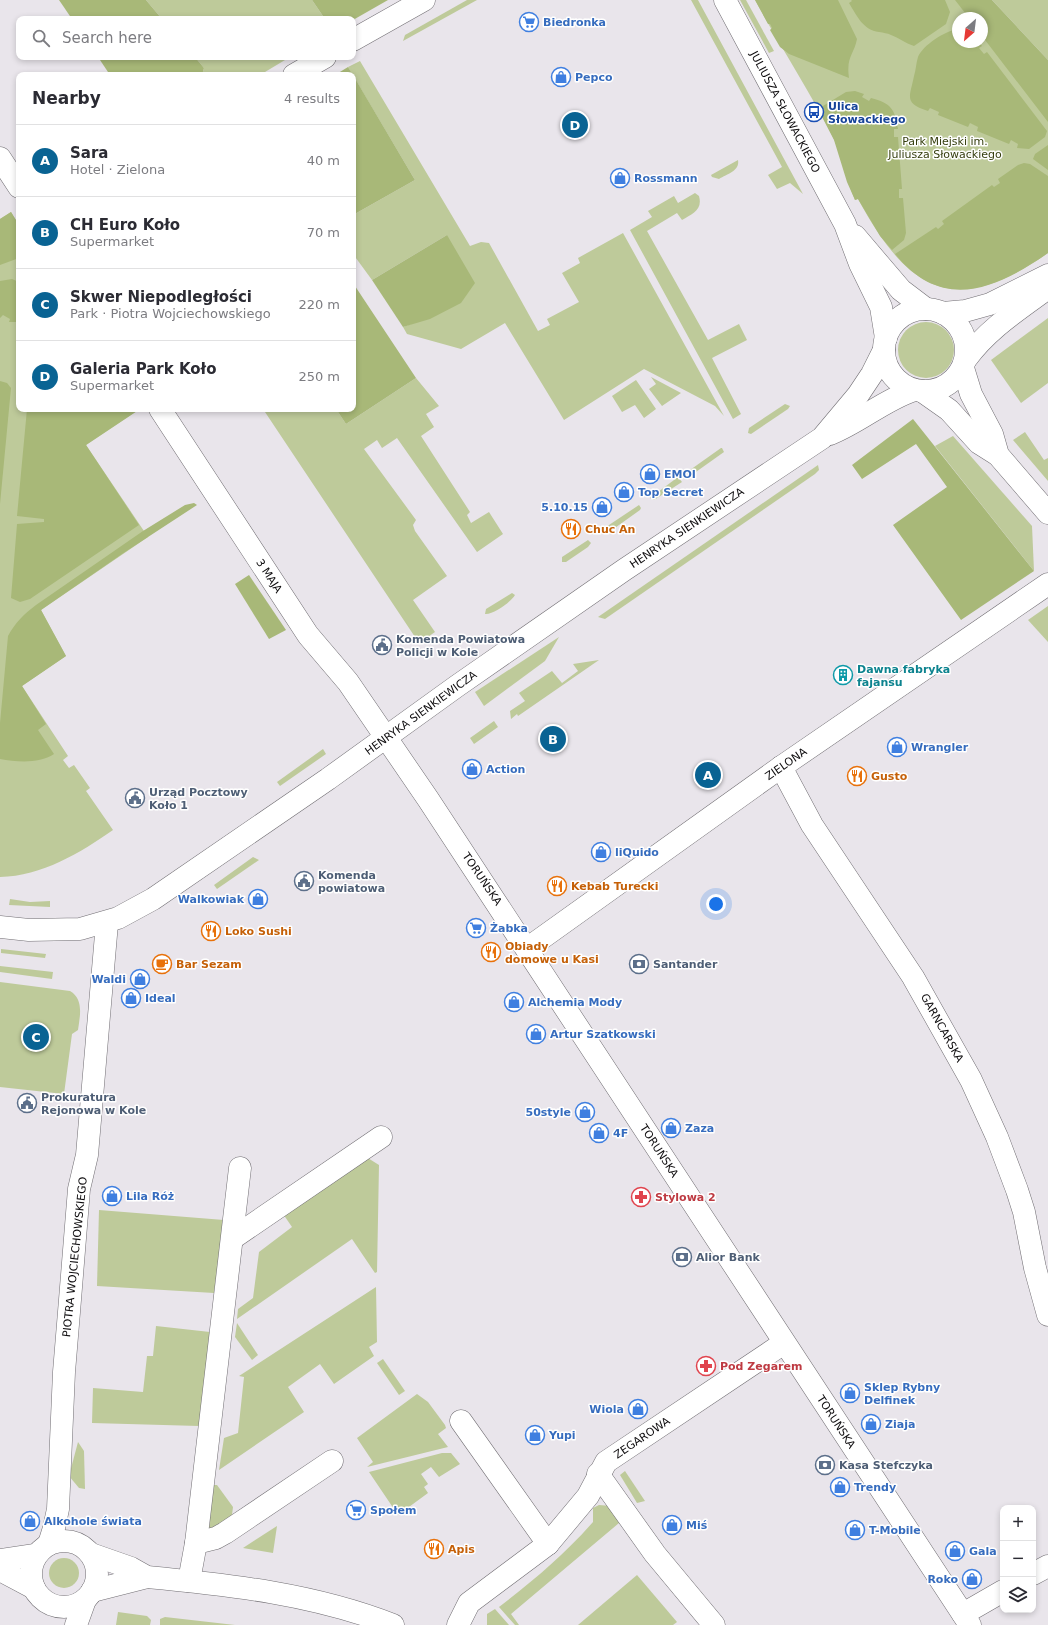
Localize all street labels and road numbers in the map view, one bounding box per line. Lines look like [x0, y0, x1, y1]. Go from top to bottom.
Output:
street label: JULIUSZA SŁOWACKIEGO [747, 48, 823, 175]
street label: HENRYKA SIENKIEWICZA [627, 485, 747, 571]
street label: 3 MAJA [253, 556, 285, 596]
street label: HENRYKA SIENKIEWICZA [363, 668, 480, 758]
street label: ZIELONA [763, 745, 810, 783]
street label: TORUŃSKA [459, 849, 505, 908]
street label: GARNCARSKA [918, 991, 966, 1065]
street label: TORUŃSKA [636, 1121, 681, 1180]
street label: PIOTRA WOJCIECHOWSKIEGO [60, 1176, 90, 1338]
street label: TORUŃSKA [813, 1392, 858, 1451]
street label: ZEGAROWA [612, 1414, 673, 1461]

